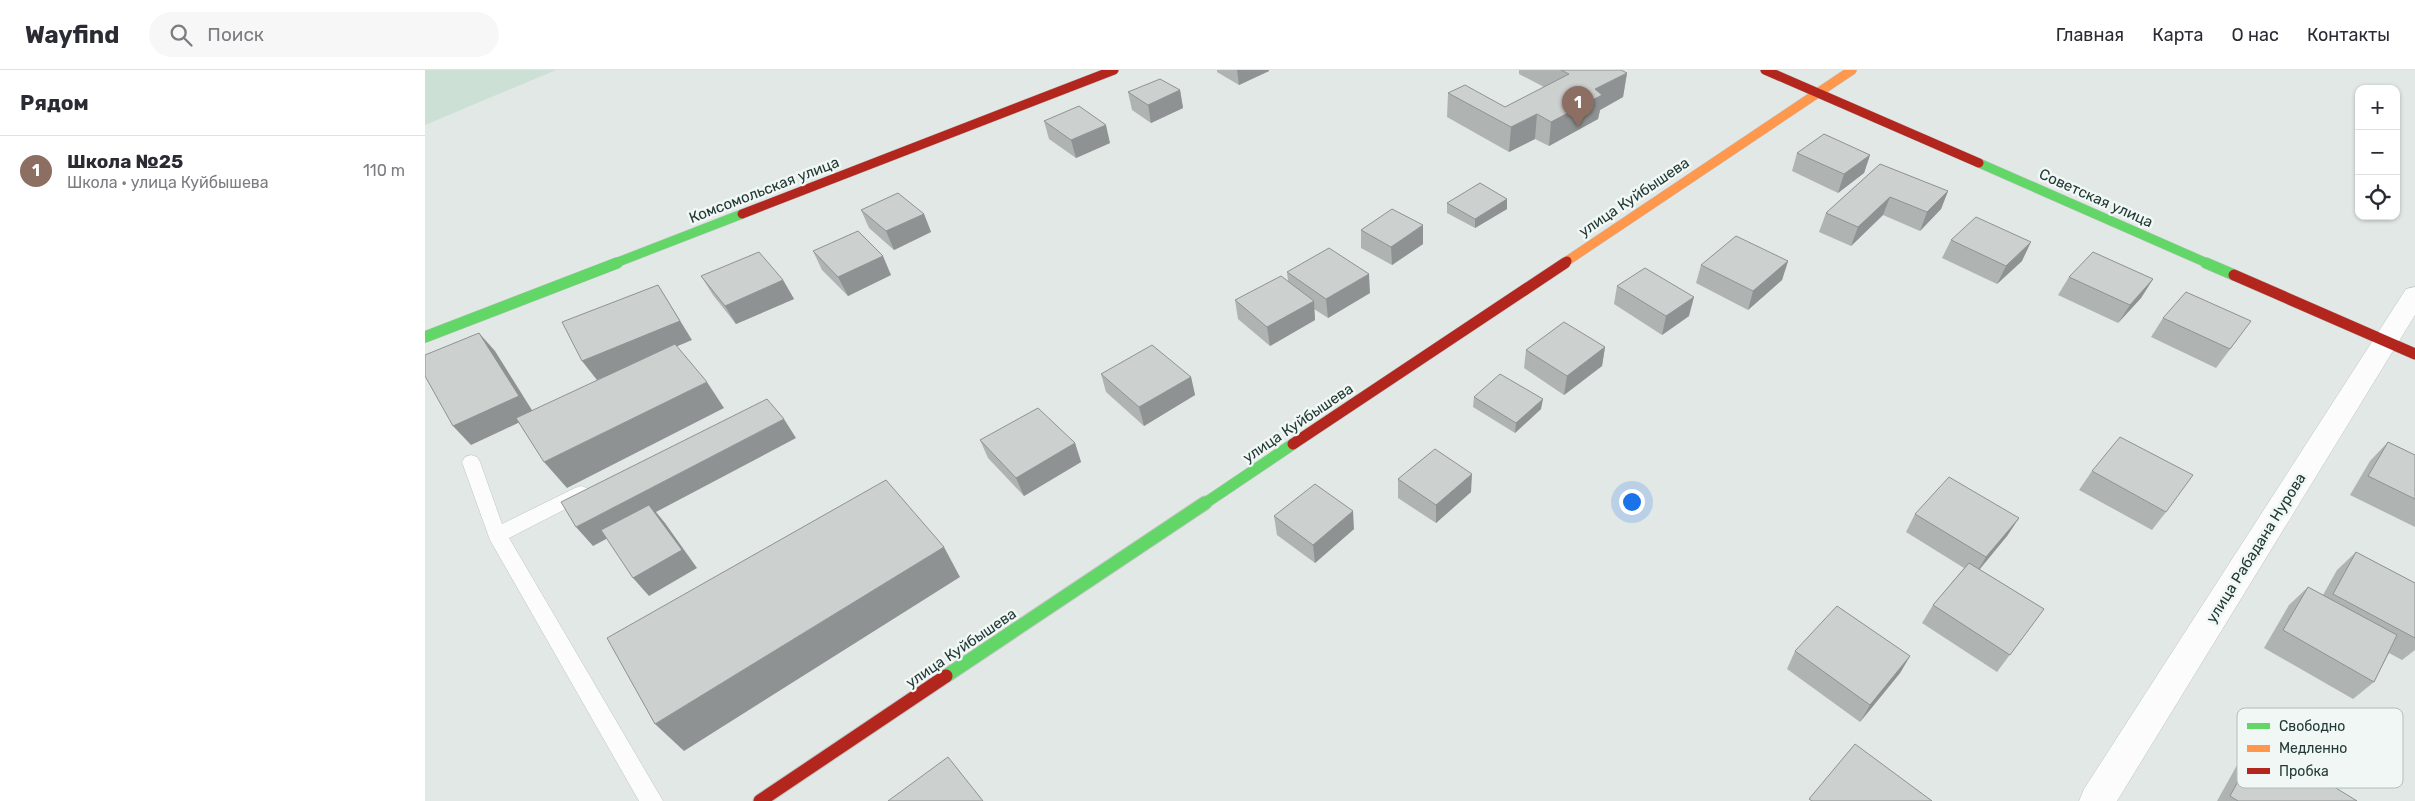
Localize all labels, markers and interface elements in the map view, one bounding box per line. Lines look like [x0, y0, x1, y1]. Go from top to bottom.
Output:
search box [149, 12, 499, 57]
text: Wayfind [25, 21, 119, 49]
icon: search [167, 21, 195, 49]
text: Поиск [207, 23, 264, 46]
text: Главная [2056, 24, 2124, 46]
text: Карта [2152, 24, 2204, 46]
text: О нас [2232, 24, 2279, 46]
text: Контакты [2307, 24, 2390, 46]
map controls [2355, 85, 2400, 220]
button: + [2355, 85, 2400, 130]
pin: 1 [1562, 86, 1594, 127]
text: Рядом [20, 90, 89, 115]
button: − [2355, 130, 2400, 175]
text: Школа №25 [67, 150, 183, 173]
street label: Комсомольская улица [686, 153, 842, 227]
street label: улица Куйбышева [1575, 153, 1693, 241]
text: 1 [32, 161, 40, 180]
text: 110 m [363, 161, 405, 180]
street label: Советская улица [2036, 165, 2156, 231]
text: Школа · улица Куйбышева [67, 173, 269, 192]
button: locate [2355, 175, 2400, 220]
street label: улица Куйбышева [1239, 379, 1357, 467]
street label: улица Рабадана Нурова [2202, 470, 2310, 626]
your location [1619, 489, 1645, 515]
street label: улица Куйбышева [902, 604, 1020, 692]
legend [2237, 708, 2403, 788]
text: Свободно [2279, 718, 2345, 735]
text: Медленно [2279, 740, 2347, 757]
text: Пробка [2279, 763, 2329, 780]

